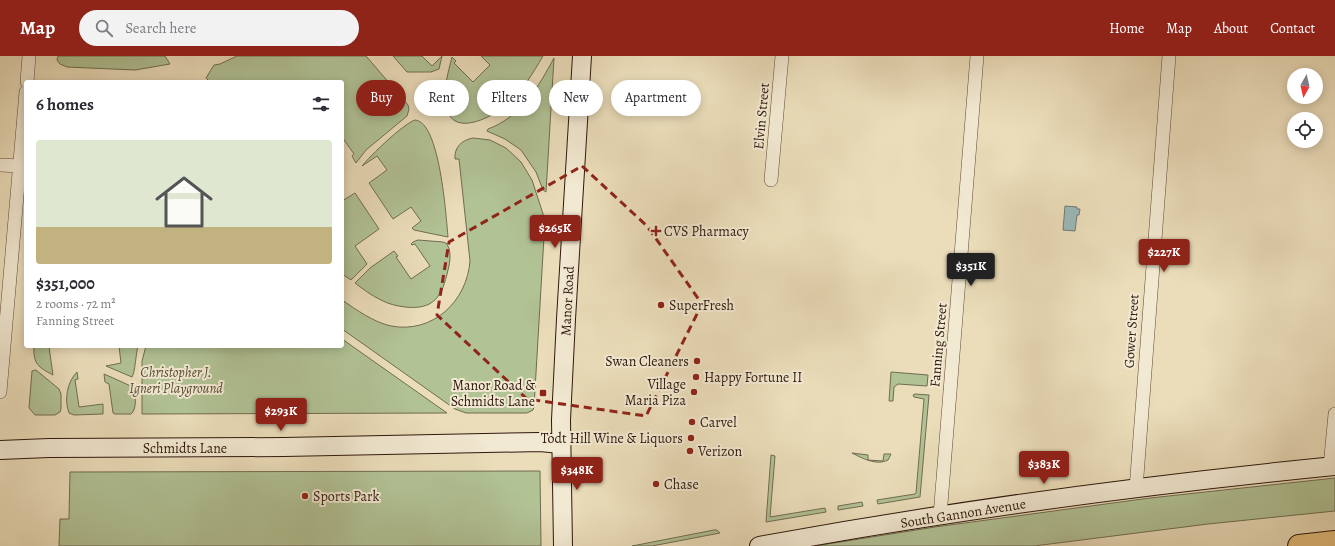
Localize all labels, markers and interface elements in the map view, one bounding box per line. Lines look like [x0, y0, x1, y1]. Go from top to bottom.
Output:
search box [79, 10, 359, 46]
text: Map [20, 15, 55, 41]
icon: search [93, 17, 115, 39]
text: Search here [125, 18, 197, 38]
text: Home [1109, 19, 1144, 38]
text: Map [1166, 19, 1192, 38]
text: About [1214, 19, 1248, 38]
text: Contact [1270, 19, 1315, 38]
north arrow [1287, 68, 1323, 104]
map controls [1287, 68, 1323, 148]
chip: Buy [356, 80, 406, 116]
chip: Rent [414, 80, 469, 116]
chip: Filters [477, 80, 541, 116]
chip: New [549, 80, 603, 116]
chip: Apartment [611, 80, 701, 116]
street label: Elvin Street [749, 82, 774, 150]
text: 6 homes [36, 93, 94, 116]
icon: filters [310, 93, 332, 115]
button: locate [1287, 112, 1323, 148]
icon: home [148, 166, 220, 238]
pin: $265K [527, 215, 583, 249]
text: $265K [539, 219, 571, 236]
place label: CVS Pharmacy [664, 222, 749, 241]
marker: CVS Pharmacy [651, 226, 661, 236]
pin: $227K [1136, 239, 1192, 273]
text: $227K [1148, 243, 1180, 260]
pin: $351K [943, 253, 999, 287]
text: $351K [956, 257, 986, 274]
street label: Manor Road [556, 265, 579, 337]
text: $351,000 [36, 272, 95, 295]
street label: Gower Street [1119, 293, 1144, 369]
text: 2 rooms · 72 m² [36, 295, 116, 312]
place label: SuperFresh [669, 296, 735, 315]
marker: SuperFresh [656, 300, 666, 310]
street label: Fanning Street [925, 302, 952, 388]
text: Fanning Street [36, 312, 114, 329]
place label: Swan Cleaners [605, 352, 689, 371]
marker: Swan Cleaners [692, 356, 702, 366]
park label: Christopher J. Igneri Playground [129, 363, 223, 398]
place label: Happy Fortune II [704, 368, 802, 387]
marker: Happy Fortune II [691, 372, 701, 382]
place label: Village Maria Piza [625, 375, 686, 410]
place label: Manor Road & Schmidts Lane [451, 376, 535, 411]
marker: Village Maria Piza [689, 387, 699, 397]
marker: Manor Road & Schmidts Lane [538, 388, 548, 398]
pin: $293K [253, 398, 309, 432]
text: $293K [265, 402, 297, 419]
place label: Carvel [700, 413, 737, 432]
marker: Carvel [687, 417, 697, 427]
place label: Todt Hill Wine & Liquors [541, 429, 683, 448]
marker: Todt Hill Wine & Liquors [686, 433, 696, 443]
street label: Schmidts Lane [143, 439, 227, 458]
place label: Verizon [697, 442, 742, 461]
marker: Verizon [685, 446, 695, 456]
pin: $383K [1016, 451, 1072, 485]
text: $383K [1028, 455, 1060, 472]
pin: $348K [549, 457, 605, 491]
text: $348K [561, 461, 593, 478]
place label: Chase [664, 475, 699, 494]
marker: Chase [651, 479, 661, 489]
place label: Sports Park [313, 487, 379, 506]
marker: Sports Park [300, 491, 310, 501]
street label: South Gannon Avenue [899, 494, 1027, 533]

